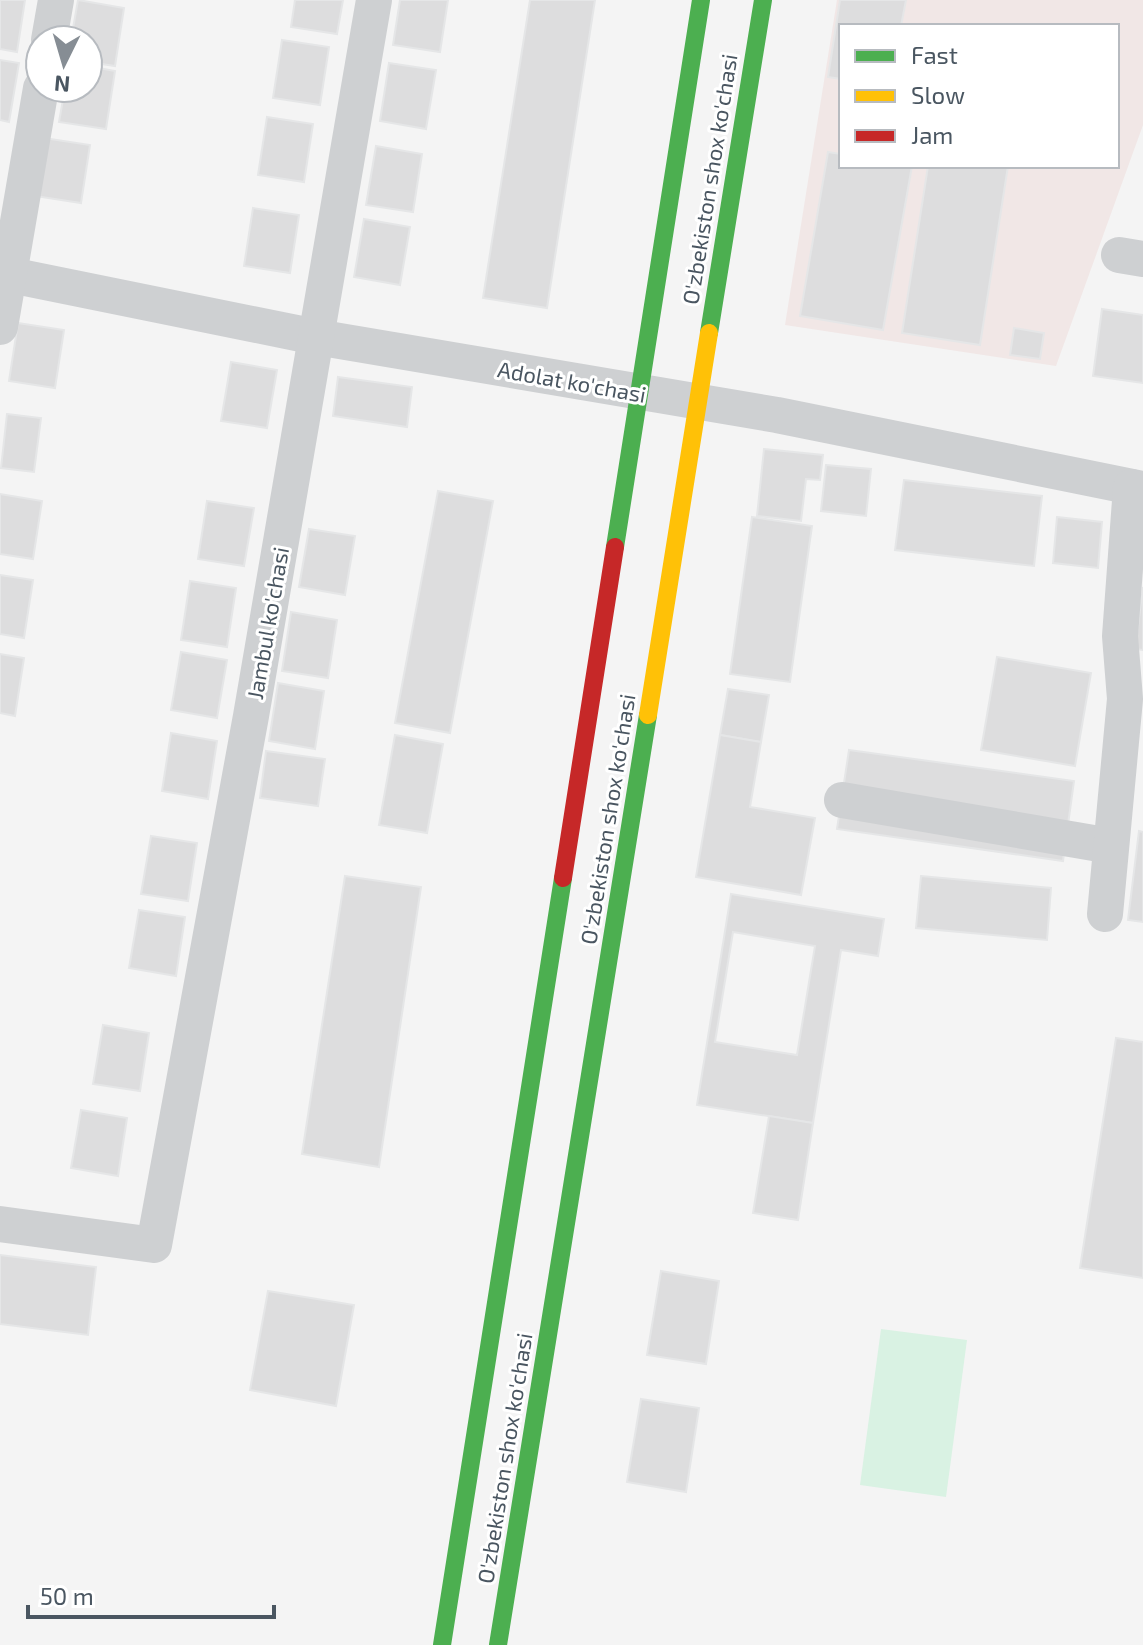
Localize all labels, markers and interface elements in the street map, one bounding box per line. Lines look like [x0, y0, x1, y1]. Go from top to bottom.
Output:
north arrow [24, 24, 104, 104]
legend [839, 24, 1119, 168]
text: Fast [911, 40, 958, 69]
street label: O'zbekiston shox ko'chasi [676, 52, 742, 306]
text: N [53, 71, 71, 99]
text: Slow [911, 80, 965, 109]
text: Jam [911, 120, 953, 149]
street label: Adolat ko'chasi [496, 355, 648, 407]
street label: Jambul ko'chasi [241, 545, 293, 701]
street label: O'zbekiston shox ko'chasi [574, 692, 640, 946]
street label: O'zbekiston shox ko'chasi [471, 1331, 537, 1585]
scale bar [28, 1569, 274, 1619]
text: 50 m [40, 1581, 94, 1610]

